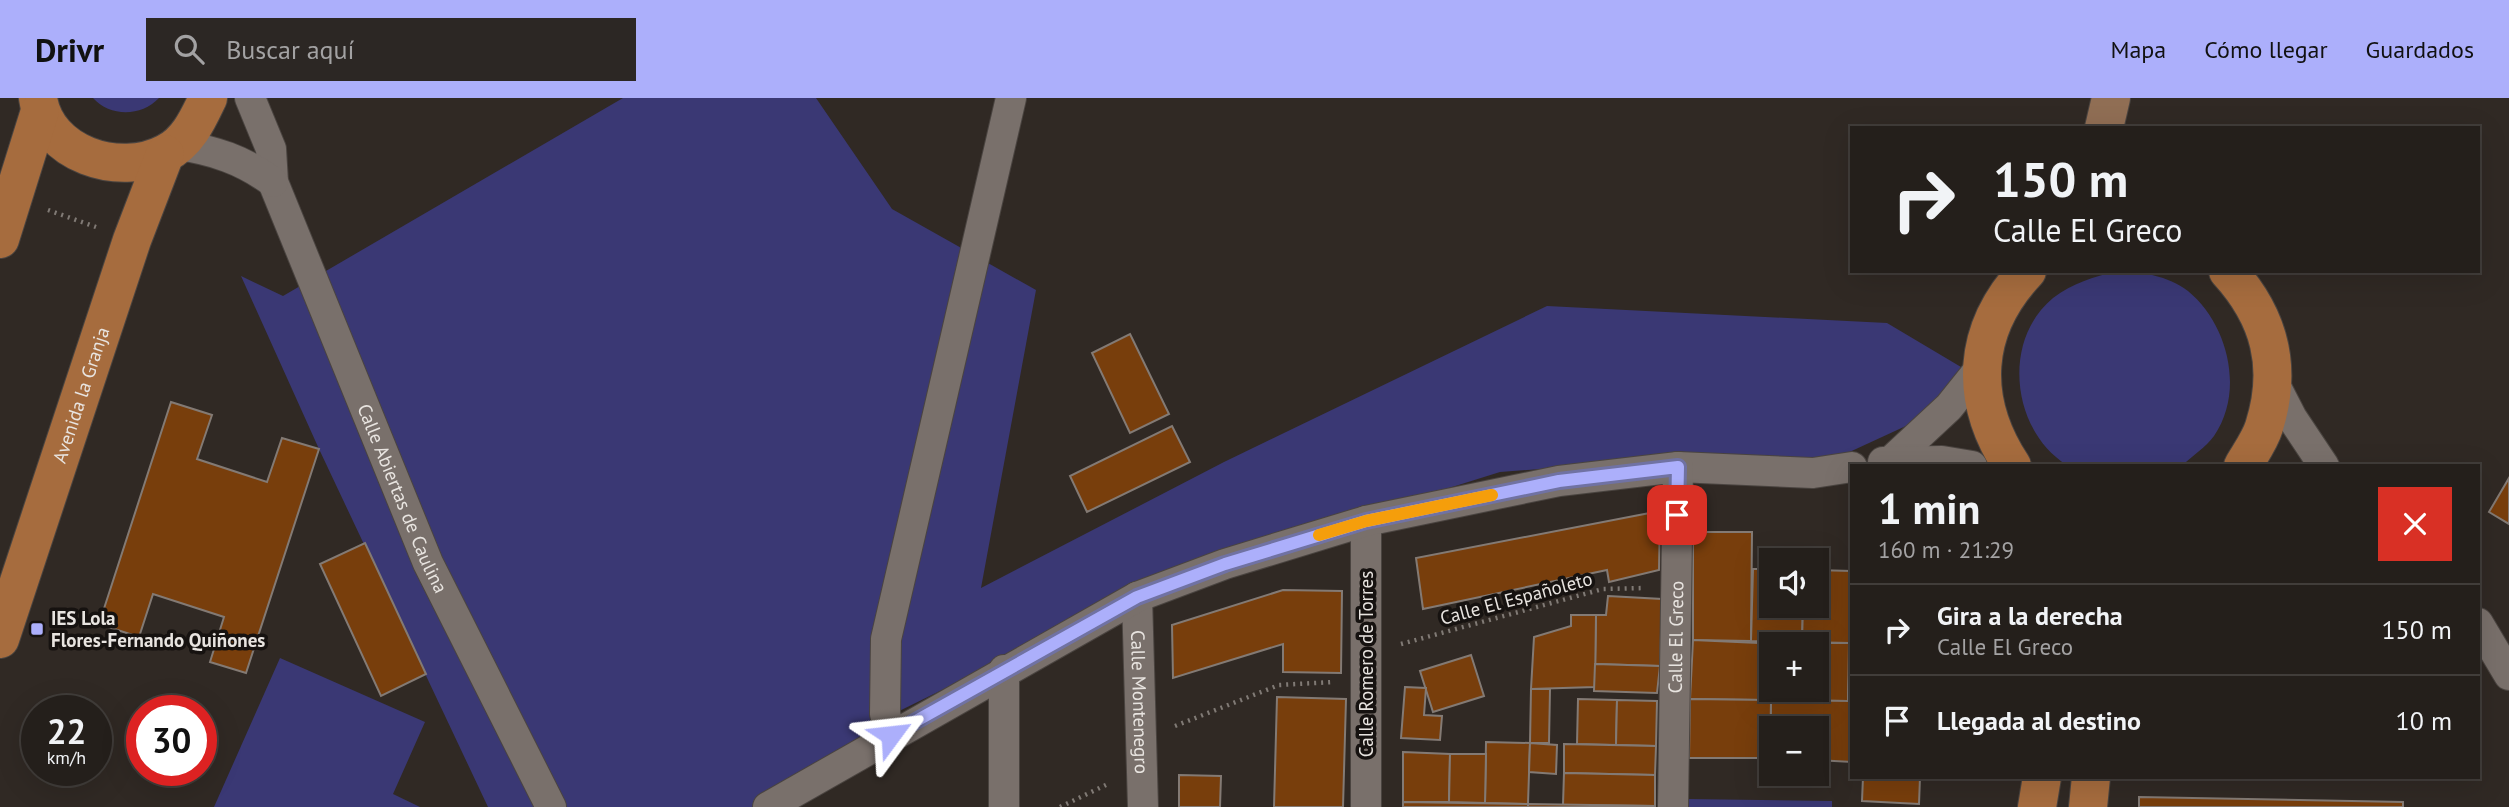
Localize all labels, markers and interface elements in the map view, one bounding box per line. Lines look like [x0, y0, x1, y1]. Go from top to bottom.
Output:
search box [146, 18, 636, 81]
text: Drivr [35, 28, 104, 71]
icon: search [170, 30, 208, 68]
text: Buscar aquí [226, 33, 355, 66]
text: Mapa [2110, 34, 2166, 65]
text: Cómo llegar [2204, 34, 2328, 65]
text: Guardados [2366, 34, 2474, 65]
text: 150 m [1993, 147, 2128, 211]
icon: right [1878, 154, 1969, 245]
text: Calle El Greco [1993, 209, 2182, 251]
street label: Avenida la Granja [47, 324, 114, 466]
street label: Calle Abiertas de Caulina [352, 400, 453, 597]
text: 1 min [1878, 481, 1980, 536]
pin [1647, 485, 1707, 545]
button: close [2378, 487, 2452, 561]
icon: arrive [1658, 496, 1696, 534]
text: 160 m · 21:29 [1878, 535, 2014, 564]
map controls [1759, 548, 1829, 786]
button: sound [1759, 548, 1829, 618]
street label: Calle El Españoleto [1437, 566, 1595, 630]
street label: Calle Romero de Torres [1354, 571, 1378, 757]
street label: Calle El Greco [1663, 581, 1688, 693]
text: Gira a la derecha [1937, 599, 2123, 632]
place label: IES Lola Flores-Fernando Quiñones [51, 606, 265, 652]
icon: right [1878, 611, 1916, 649]
text: 150 m [2381, 613, 2452, 646]
marker: IES Lola Flores-Fernando Quiñones [29, 621, 45, 637]
street label: Calle Montenegro [1126, 630, 1154, 774]
button: + [1759, 632, 1829, 702]
text: Calle El Greco [1937, 632, 2073, 661]
speed limit sign: 30 [126, 695, 217, 786]
position arrow [854, 698, 928, 772]
icon: arrive [1878, 702, 1916, 740]
text: Llegada al destino [1937, 704, 2141, 737]
text: 10 m [2396, 704, 2452, 737]
text: 22 [47, 708, 86, 754]
button: − [1759, 716, 1829, 786]
text: km/h [47, 746, 86, 769]

